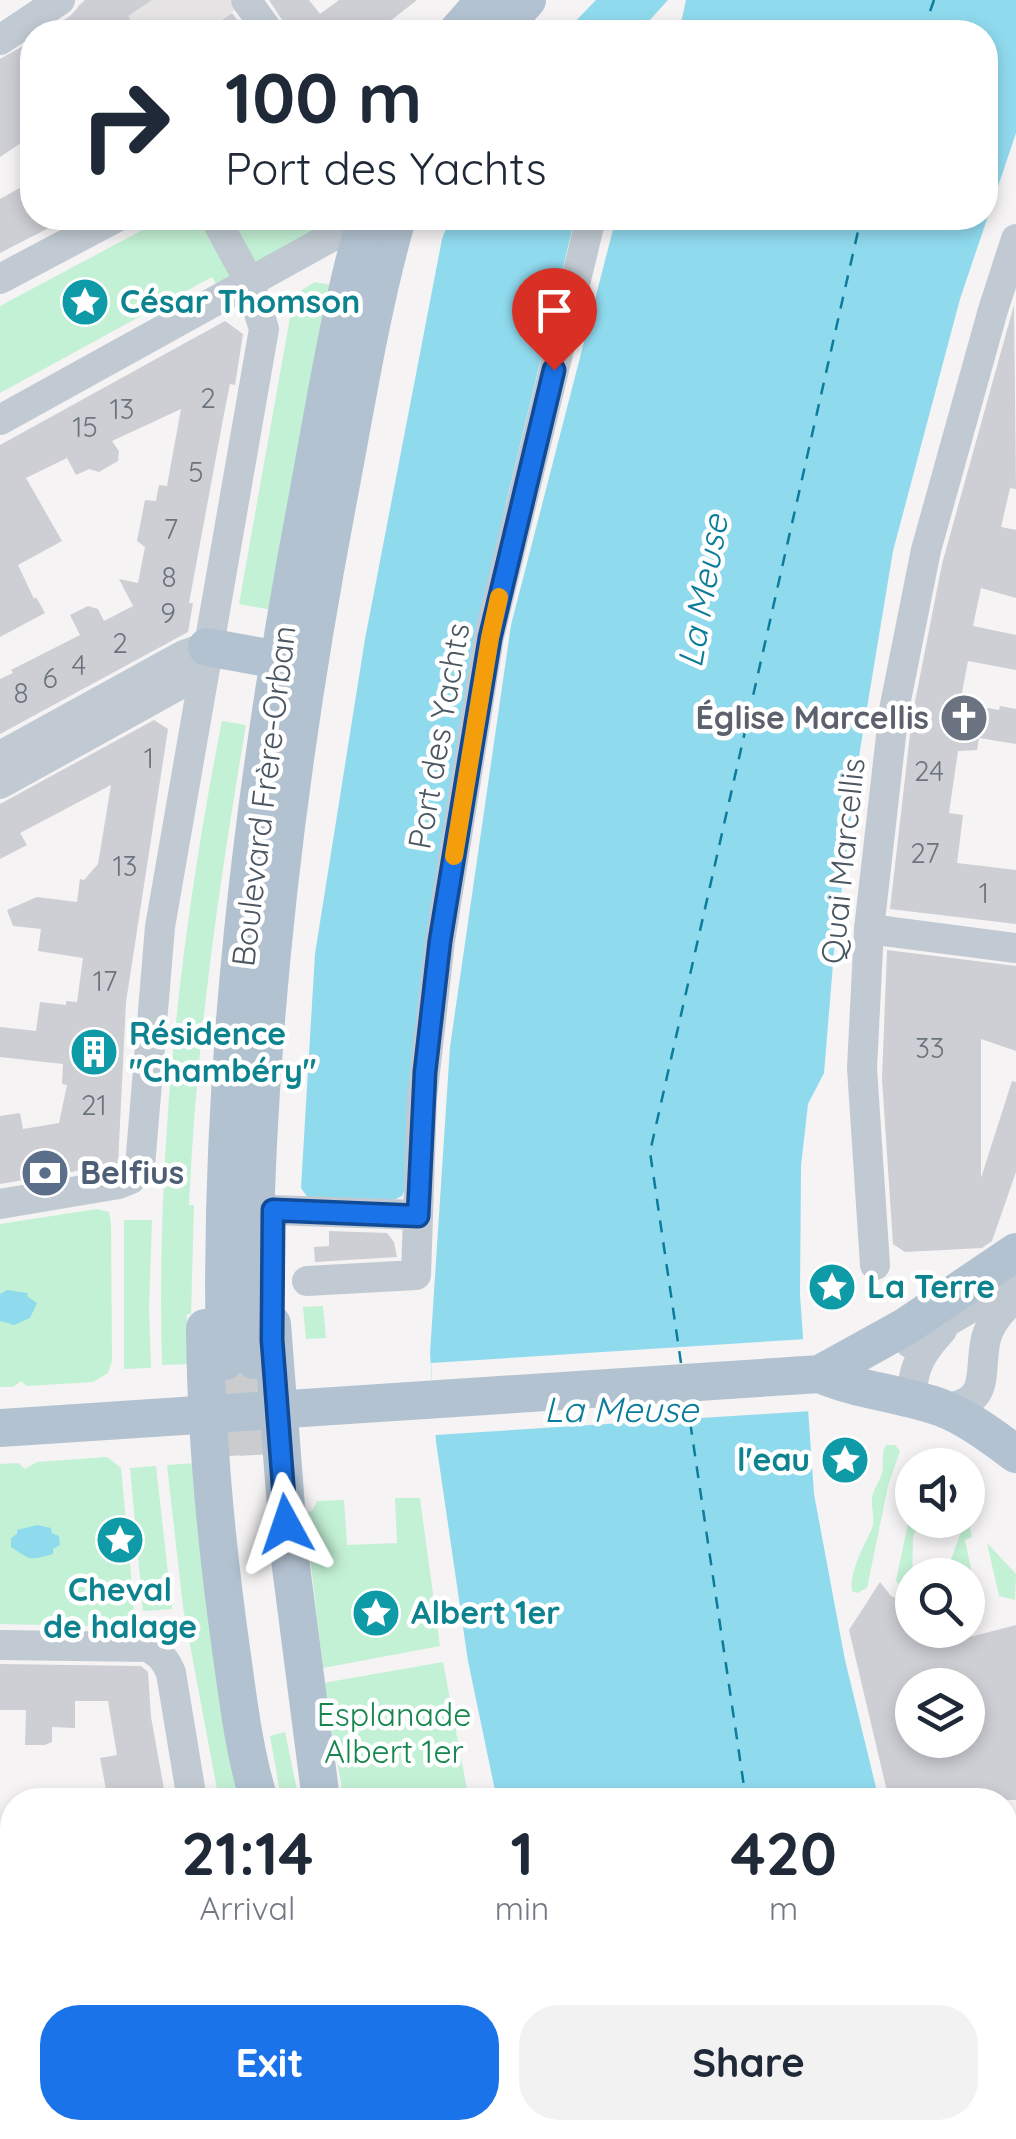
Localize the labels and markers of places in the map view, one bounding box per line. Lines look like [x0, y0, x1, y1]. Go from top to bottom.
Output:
pin [512, 268, 597, 371]
place icon: César Thomson [59, 276, 111, 328]
place label: César Thomson [120, 281, 360, 321]
church icon: Église Marcellis [938, 692, 990, 744]
place label: Église Marcellis [696, 697, 929, 737]
place label: Résidence "Chambéry" [129, 1013, 317, 1090]
building icon: Résidence "Chambéry" [68, 1026, 120, 1078]
bank icon: Belfius [19, 1147, 71, 1199]
place label: Belfius [80, 1152, 184, 1192]
place icon: La Terre [806, 1261, 858, 1313]
place label: La Terre [867, 1266, 995, 1306]
place icon: l'eau [819, 1434, 871, 1486]
place label: l'eau [737, 1439, 810, 1479]
place icon: Cheval de halage [94, 1514, 146, 1566]
place label: Cheval de halage [43, 1569, 197, 1646]
place icon: Albert 1er [350, 1587, 402, 1639]
place label: Albert 1er [411, 1592, 560, 1632]

